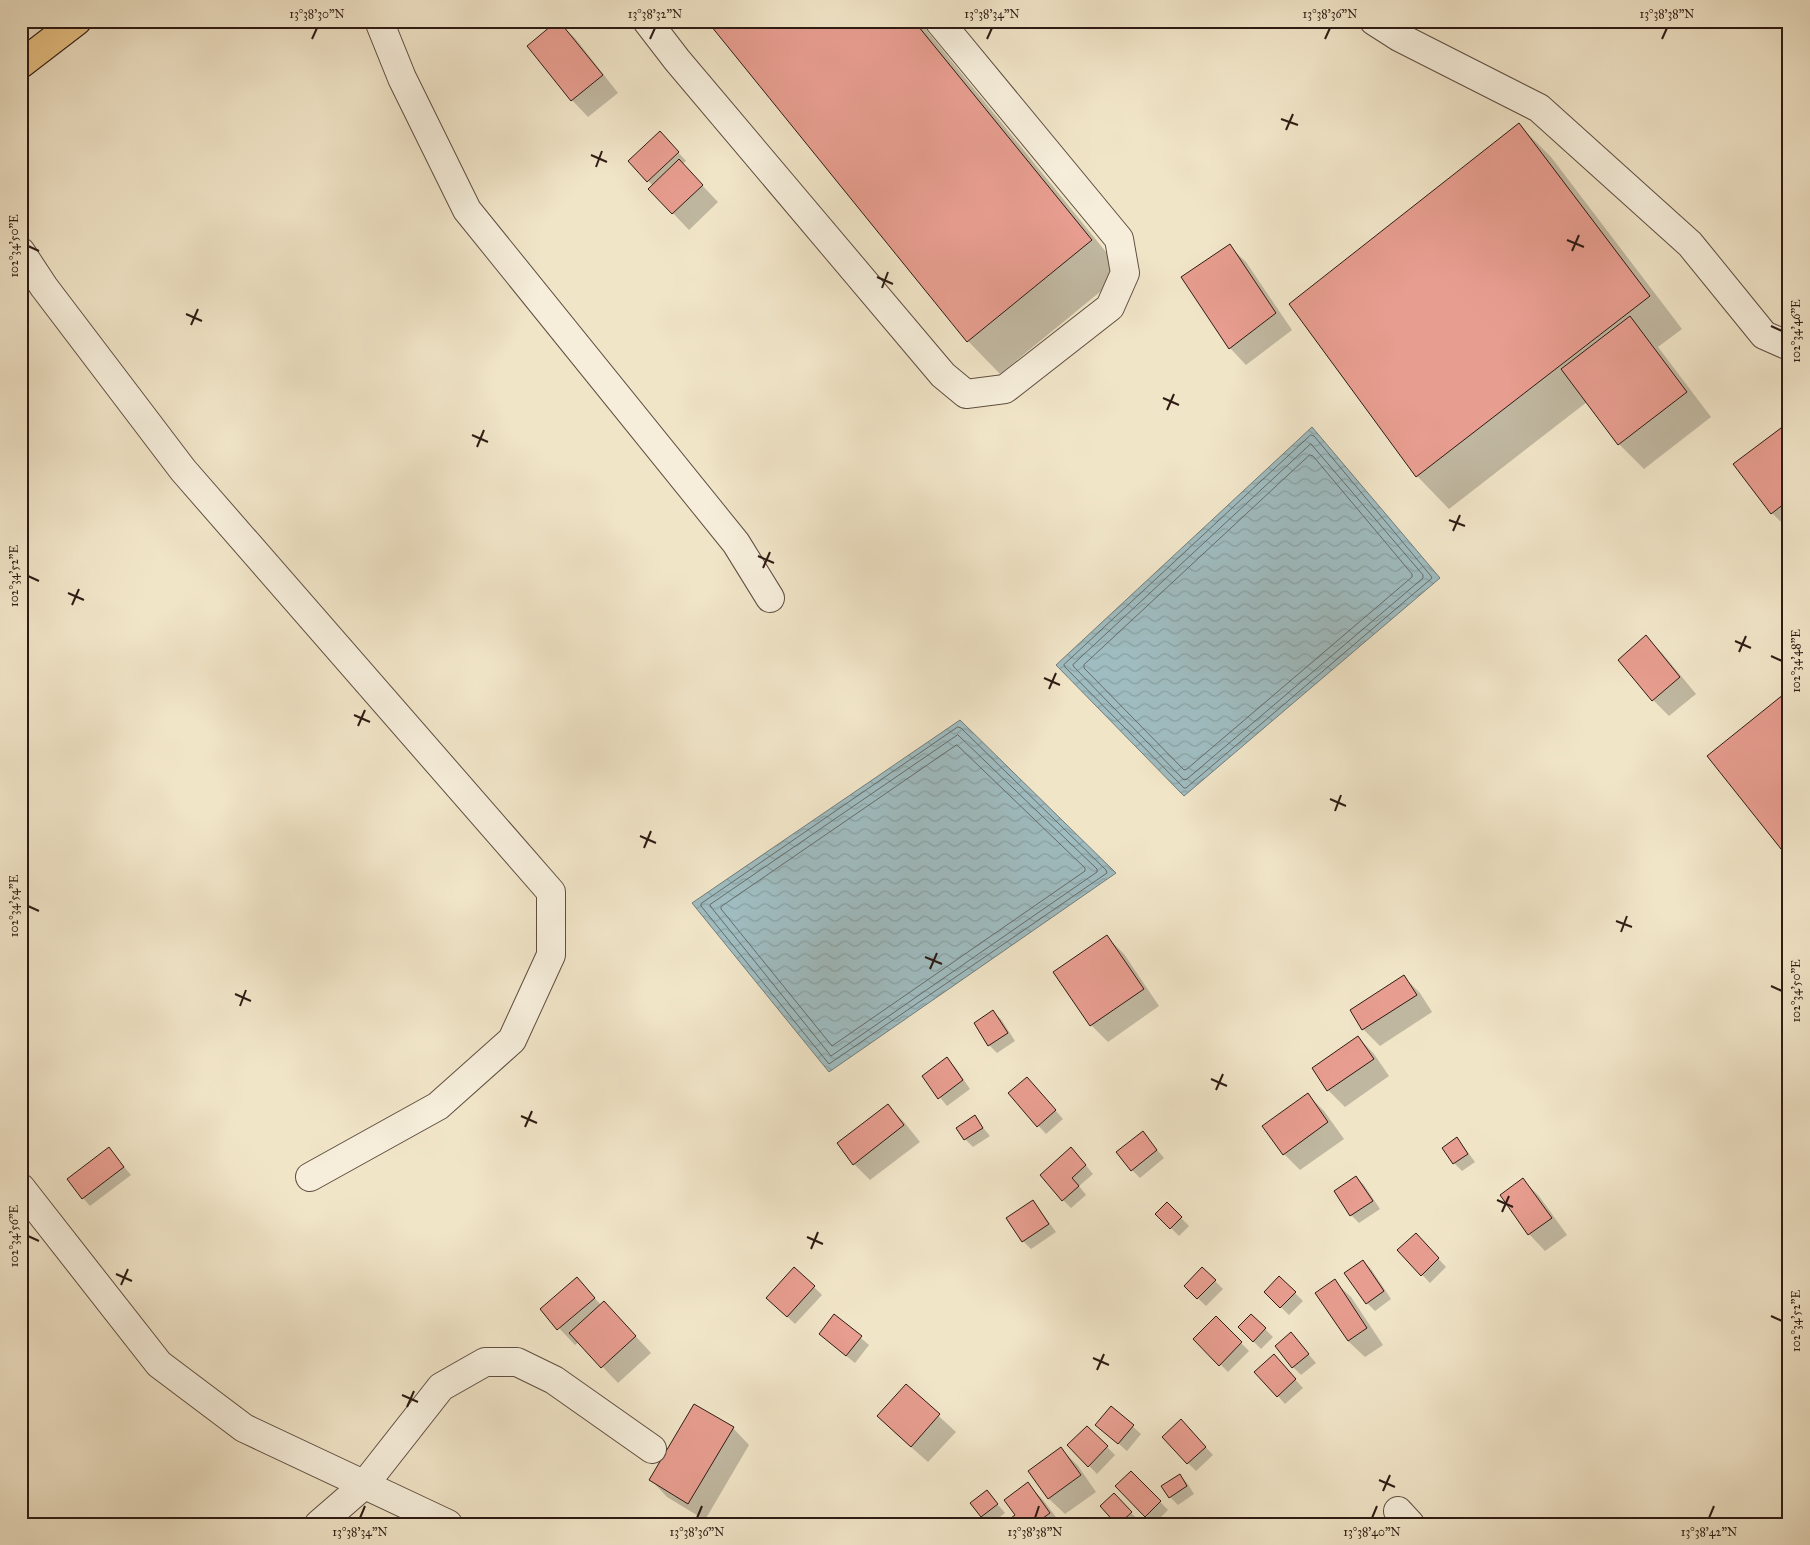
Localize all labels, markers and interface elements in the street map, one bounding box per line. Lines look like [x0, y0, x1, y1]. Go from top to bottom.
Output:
text: 13°38'30"N [289, 7, 345, 21]
text: 13°38'32"N [628, 7, 682, 21]
text: 13°38'34"N [964, 7, 1020, 21]
text: 13°38'36"N [1303, 7, 1357, 21]
text: 13°38'38"N [1640, 7, 1695, 21]
text: 102°34'50"E [7, 214, 21, 278]
text: 102°34'46"E [1789, 299, 1803, 363]
text: 102°34'52"E [7, 545, 21, 607]
text: 102°34'48"E [1789, 629, 1803, 693]
text: 102°34'54"E [7, 874, 21, 937]
text: 102°34'50"E [1789, 959, 1803, 1023]
text: 102°34'56"E [7, 1204, 21, 1267]
text: 102°34'52"E [1789, 1290, 1803, 1352]
text: 13°38'34"N [332, 1525, 388, 1539]
text: 13°38'36"N [670, 1525, 724, 1539]
text: 13°38'38"N [1008, 1525, 1063, 1539]
text: 13°38'40"N [1343, 1525, 1401, 1539]
text: 13°38'42"N [1681, 1525, 1737, 1539]

